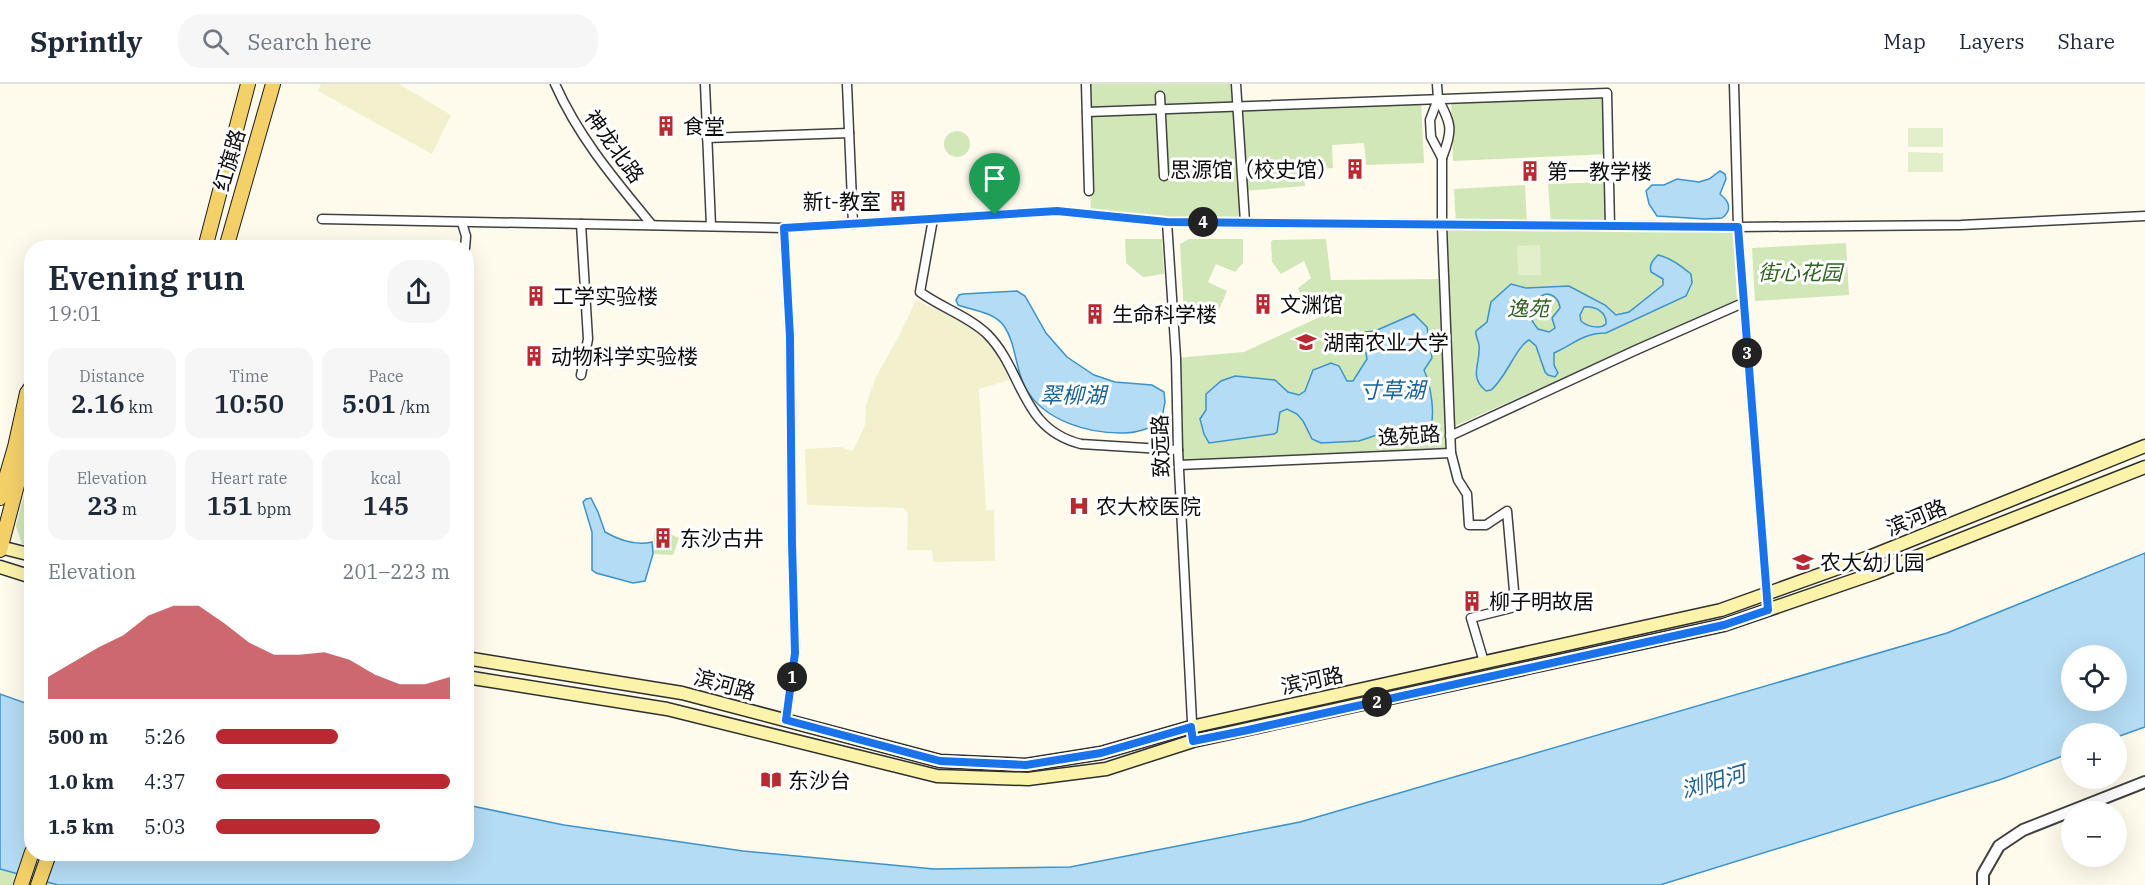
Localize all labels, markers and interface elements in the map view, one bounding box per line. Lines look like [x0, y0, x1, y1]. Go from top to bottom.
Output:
search box [178, 14, 598, 68]
text: Sprintly [30, 23, 142, 60]
icon: search [199, 25, 232, 58]
text: Search here [247, 27, 371, 56]
text: Map [1883, 27, 1926, 55]
text: Layers [1959, 27, 2025, 55]
text: Share [2058, 27, 2115, 55]
street label: 神龙北路 [579, 104, 651, 188]
place label: 食堂 [683, 112, 725, 140]
building icon: 食堂 [654, 114, 678, 138]
street label: 红旗路 [207, 126, 251, 194]
pin [969, 153, 1020, 215]
place label: 思源馆（校史馆） [1170, 155, 1338, 183]
building icon: 思源馆（校史馆） [1343, 157, 1367, 181]
place label: 第一教学楼 [1547, 157, 1652, 185]
building icon: 第一教学楼 [1518, 159, 1542, 183]
icon: arrive [978, 162, 1011, 195]
place label: 新t-教室 [803, 187, 881, 215]
building icon: 新t-教室 [886, 189, 910, 213]
pin: 4 [1188, 207, 1218, 237]
text: 4 [1198, 212, 1208, 232]
text: Evening run [48, 256, 245, 299]
park label: 街心花园 [1758, 258, 1845, 286]
button: share [387, 260, 450, 323]
place label: 工学实验楼 [553, 282, 658, 310]
building icon: 工学实验楼 [524, 284, 548, 308]
place label: 文渊馆 [1280, 290, 1343, 318]
building icon: 文渊馆 [1251, 292, 1275, 316]
park label: 逸苑 [1507, 294, 1552, 322]
text: 19:01 [48, 300, 102, 327]
place label: 生命科学楼 [1112, 300, 1217, 328]
building icon: 生命科学楼 [1083, 302, 1107, 326]
place label: 湖南农业大学 [1323, 328, 1449, 356]
school or university icon: 湖南农业大学 [1294, 330, 1318, 354]
pin: 3 [1732, 338, 1762, 368]
place label: 动物科学实验楼 [551, 342, 698, 370]
text: 3 [1742, 343, 1752, 363]
building icon: 动物科学实验楼 [522, 344, 546, 368]
text: Distance [79, 366, 145, 386]
text: Time [229, 366, 269, 386]
text: Pace [368, 366, 404, 386]
water label: 寸草湖 [1359, 375, 1428, 404]
water label: 翠柳湖 [1040, 380, 1109, 409]
text: 2.16 [71, 386, 125, 420]
text: 10:50 [214, 386, 284, 420]
text: 5:01 [342, 386, 396, 420]
text: km [125, 397, 153, 417]
text: /km [396, 397, 430, 417]
street label: 致远路 [1145, 414, 1175, 478]
street label: 逸苑路 [1377, 419, 1441, 451]
text: Elevation [77, 468, 147, 488]
text: Heart rate [211, 468, 287, 488]
text: kcal [371, 468, 401, 488]
text: 23 [87, 488, 118, 522]
text: 151 [206, 488, 253, 522]
text: 145 [363, 488, 409, 522]
place label: 农大校医院 [1096, 492, 1201, 520]
street label: 滨河路 [1882, 492, 1950, 542]
hospital icon: 农大校医院 [1067, 494, 1091, 518]
text: m [118, 499, 137, 519]
text: bpm [253, 499, 292, 519]
place label: 东沙古井 [680, 524, 764, 552]
building icon: 东沙古井 [651, 526, 675, 550]
place label: 农大幼儿园 [1820, 548, 1925, 576]
school or university icon: 农大幼儿园 [1791, 550, 1815, 574]
text: Elevation [48, 558, 136, 585]
text: 201–223 m [343, 558, 450, 585]
place label: 柳子明故居 [1489, 587, 1594, 615]
building icon: 柳子明故居 [1460, 589, 1484, 613]
map controls [2061, 645, 2127, 867]
button: locate [2061, 645, 2127, 711]
street label: 滨河路 [1278, 660, 1346, 700]
street label: 滨河路 [691, 662, 759, 706]
pin: 1 [777, 662, 807, 692]
text: 1 [787, 667, 797, 687]
pin: 2 [1362, 687, 1392, 717]
text: 2 [1372, 692, 1382, 712]
text: 500 m [48, 723, 108, 750]
text: 5:26 [144, 723, 186, 750]
button: + [2061, 723, 2127, 789]
water label: 浏阳河 [1677, 757, 1753, 804]
place label: 东沙台 [788, 766, 851, 794]
text: 1.0 km [48, 768, 114, 795]
text: 4:37 [144, 768, 186, 795]
library icon: 东沙台 [759, 768, 783, 792]
button: − [2061, 801, 2127, 867]
text: 1.5 km [48, 813, 114, 840]
text: 5:03 [144, 813, 186, 840]

